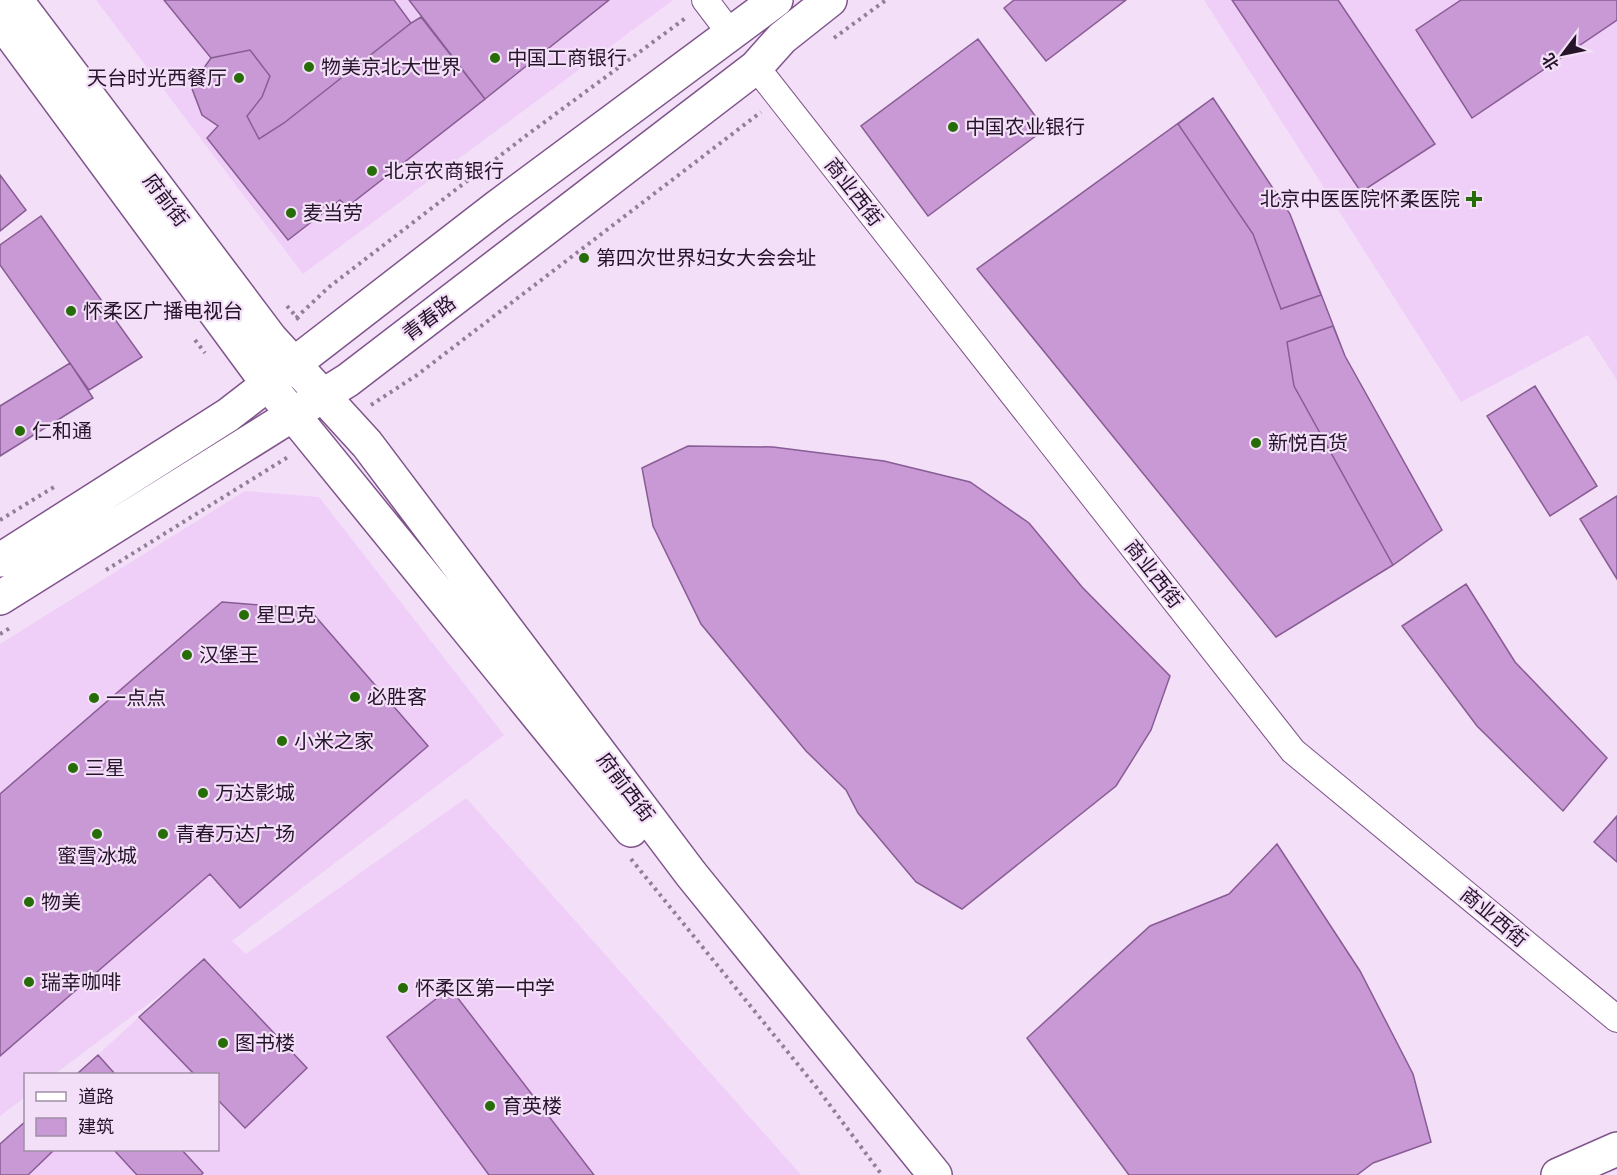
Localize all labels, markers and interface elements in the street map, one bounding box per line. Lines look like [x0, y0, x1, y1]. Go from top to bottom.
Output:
north arrow [1533, 24, 1593, 84]
place label: 中国工商银行 [507, 47, 627, 70]
text: 北 [1538, 50, 1563, 74]
marker: 中国工商银行 [488, 51, 502, 65]
place label: 物美京北大世界 [321, 56, 461, 79]
marker: 物美京北大世界 [302, 60, 316, 74]
place label: 天台时光西餐厅 [87, 67, 227, 90]
marker: 天台时光西餐厅 [232, 71, 246, 85]
place label: 中国农业银行 [965, 116, 1085, 139]
marker: 中国农业银行 [946, 120, 960, 134]
street label: 商业西街 [820, 154, 887, 231]
place label: 北京农商银行 [384, 160, 504, 183]
marker: 北京农商银行 [365, 164, 379, 178]
street label: 府前街 [138, 169, 193, 231]
place label: 北京中医医院怀柔医院 [1260, 188, 1460, 211]
marker: 北京中医医院怀柔医院 [1465, 190, 1483, 208]
place label: 麦当劳 [303, 202, 363, 225]
marker: 麦当劳 [284, 206, 298, 220]
place label: 第四次世界妇女大会会址 [596, 247, 816, 270]
marker: 第四次世界妇女大会会址 [577, 251, 591, 265]
street label: 青春路 [398, 291, 460, 346]
place label: 怀柔区广播电视台 [83, 300, 243, 323]
marker: 怀柔区广播电视台 [64, 304, 78, 318]
place label: 仁和通 [32, 420, 92, 443]
marker: 仁和通 [13, 424, 27, 438]
place label: 新悦百货 [1268, 432, 1348, 455]
marker: 新悦百货 [1249, 436, 1263, 450]
street label: 商业西街 [1120, 536, 1187, 613]
place label: 星巴克 [256, 604, 316, 627]
marker: 星巴克 [237, 608, 251, 622]
place label: 汉堡王 [199, 644, 259, 667]
marker: 汉堡王 [180, 648, 194, 662]
place label: 必胜客 [367, 686, 427, 709]
place label: 一点点 [106, 687, 166, 710]
marker: 必胜客 [348, 690, 362, 704]
marker: 一点点 [87, 691, 101, 705]
place label: 小米之家 [294, 730, 374, 753]
marker: 小米之家 [275, 734, 289, 748]
street label: 府前西街 [592, 748, 659, 826]
place label: 三星 [85, 757, 125, 780]
marker: 三星 [66, 761, 80, 775]
place label: 万达影城 [215, 782, 295, 805]
marker: 万达影城 [196, 786, 210, 800]
place label: 青春万达广场 [175, 823, 295, 846]
marker: 蜜雪冰城 [90, 827, 104, 841]
marker: 青春万达广场 [156, 827, 170, 841]
place label: 蜜雪冰城 [57, 845, 137, 868]
street label: 商业西街 [1456, 883, 1532, 952]
place label: 物美 [41, 891, 81, 914]
marker: 物美 [22, 895, 36, 909]
place label: 瑞幸咖啡 [41, 971, 121, 994]
marker: 瑞幸咖啡 [22, 975, 36, 989]
place label: 怀柔区第一中学 [415, 977, 555, 1000]
marker: 怀柔区第一中学 [396, 981, 410, 995]
place label: 图书楼 [235, 1032, 295, 1055]
marker: 图书楼 [216, 1036, 230, 1050]
legend [24, 1073, 219, 1151]
text: 道路 [78, 1086, 114, 1108]
place label: 育英楼 [502, 1095, 562, 1118]
marker: 育英楼 [483, 1099, 497, 1113]
text: 建筑 [78, 1116, 114, 1138]

